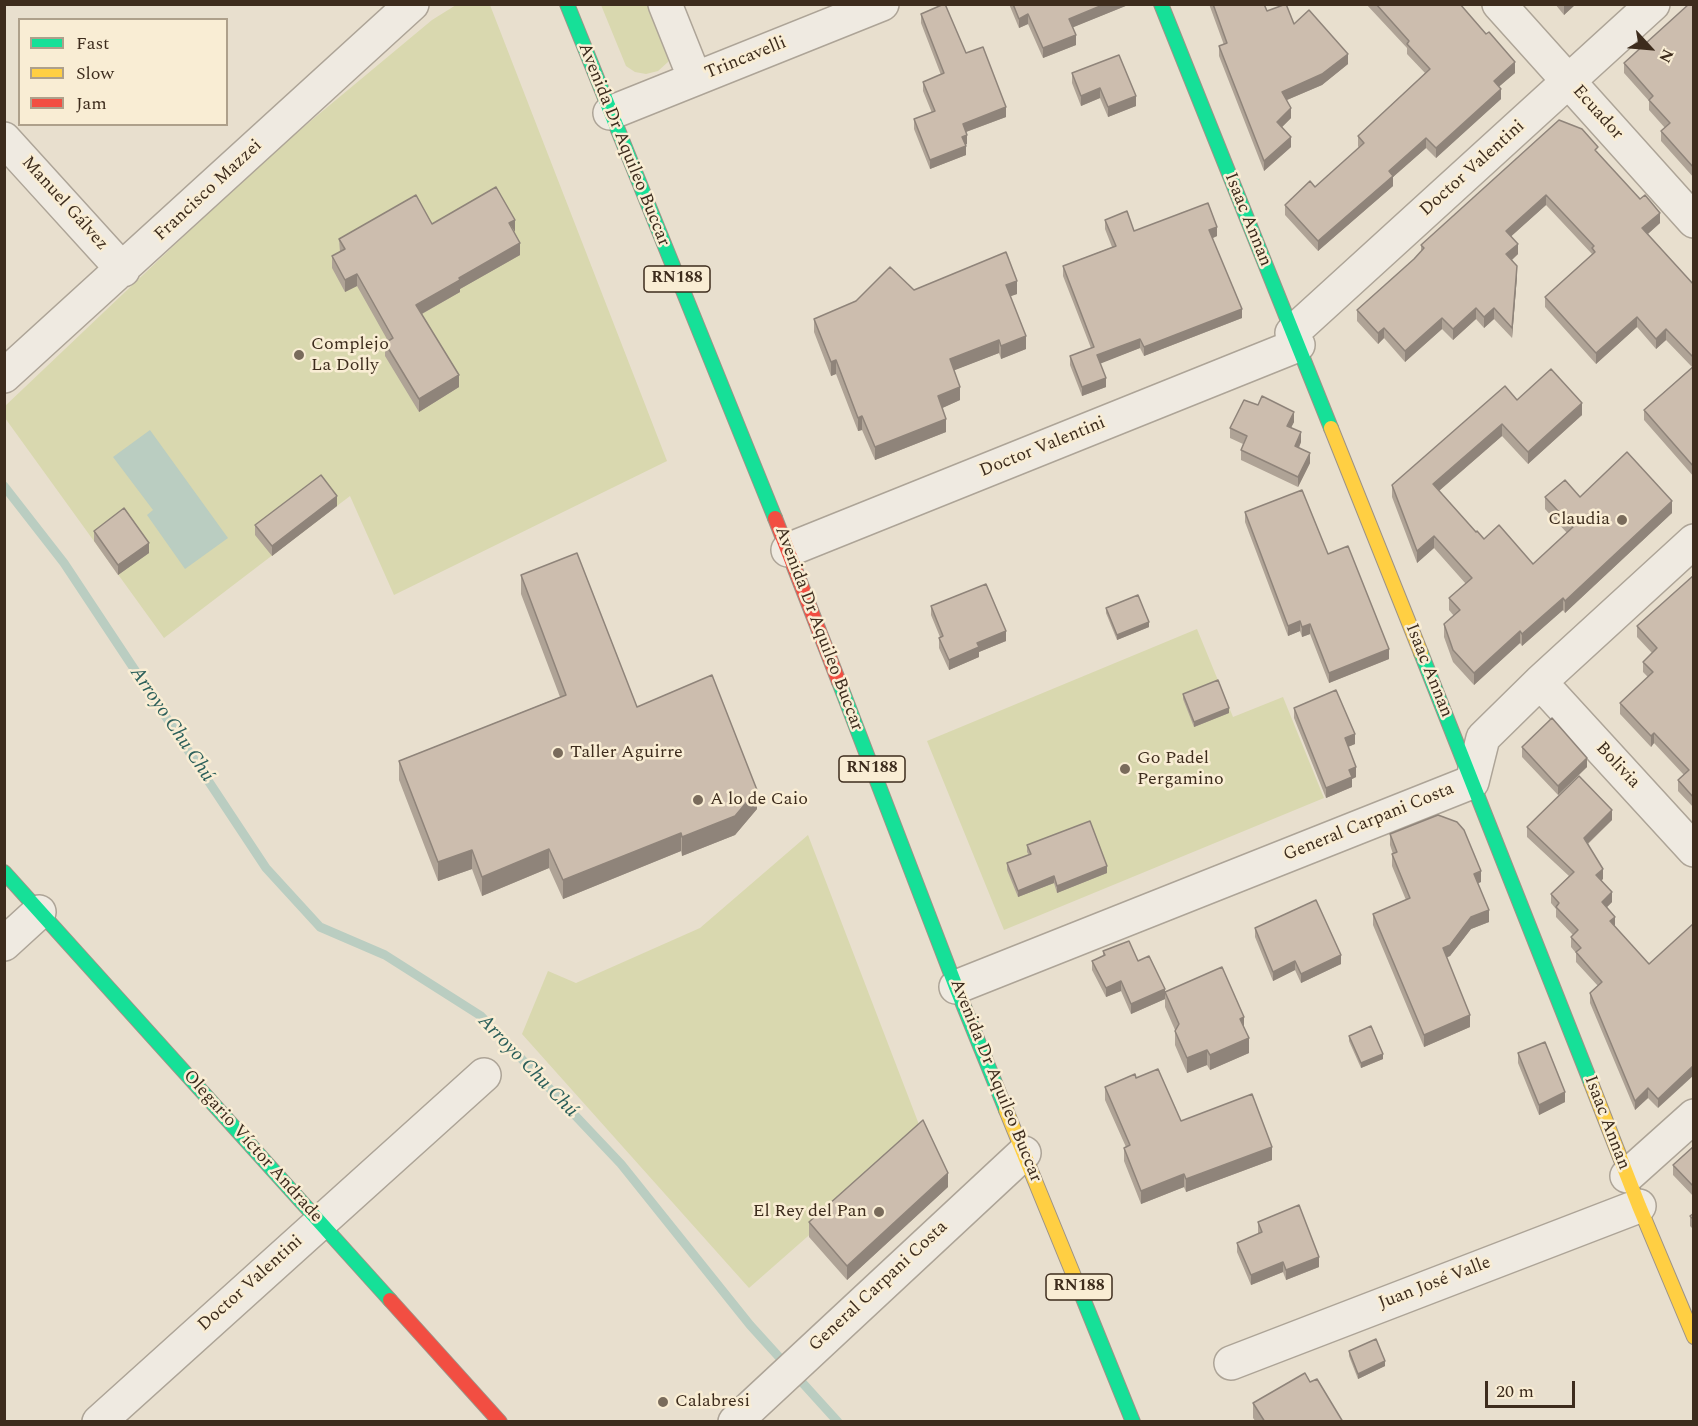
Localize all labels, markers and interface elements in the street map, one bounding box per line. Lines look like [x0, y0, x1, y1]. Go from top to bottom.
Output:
legend [18, 18, 228, 126]
north arrow [1620, 18, 1680, 78]
text: Fast [76, 30, 109, 57]
street label: Trincavelli [702, 33, 790, 85]
street label: Avenida Dr Aquileo Buccar [572, 40, 674, 250]
text: N [1653, 45, 1680, 67]
text: Slow [76, 60, 114, 87]
street label: Ecuador [1567, 81, 1627, 145]
text: Jam [76, 90, 107, 117]
street label: Doctor Valentini [1416, 116, 1530, 222]
street label: Francisco Mazzei [151, 136, 267, 246]
street label: Manuel Gálvez [16, 153, 112, 255]
street label: Isaac Annan [1218, 170, 1276, 270]
road number: RN188 [644, 266, 710, 292]
place label: Complejo La Dolly [311, 334, 389, 376]
marker: Complejo La Dolly [292, 348, 306, 362]
street label: Doctor Valentini [977, 413, 1109, 483]
place label: Claudia [1548, 509, 1610, 531]
marker: Claudia [1615, 513, 1629, 527]
street label: Avenida Dr Aquileo Buccar [769, 524, 867, 734]
street label: Isaac Annan [1399, 621, 1457, 721]
water label: Arroyo Chu Chú [124, 663, 218, 787]
street label: Bolivia [1590, 738, 1644, 794]
place label: Taller Aguirre [570, 742, 683, 764]
marker: Taller Aguirre [551, 746, 565, 760]
place label: Go Padel Pergamino [1137, 748, 1224, 790]
road number: RN188 [839, 756, 905, 782]
marker: Go Padel Pergamino [1118, 762, 1132, 776]
street label: General Carpani Costa [1281, 779, 1457, 867]
place label: A lo de Caio [710, 789, 808, 811]
marker: A lo de Caio [691, 793, 705, 807]
street label: Avenida Dr Aquileo Buccar [944, 976, 1046, 1186]
water label: Arroyo Chu Chú [472, 1011, 582, 1123]
street label: Olegario Víctor Andrade [178, 1066, 326, 1228]
street label: Isaac Annan [1578, 1073, 1634, 1173]
place label: El Rey del Pan [753, 1201, 867, 1223]
marker: El Rey del Pan [872, 1205, 886, 1219]
street label: General Carpani Costa [805, 1217, 953, 1357]
street label: Doctor Valentini [194, 1231, 308, 1337]
street label: Juan José Valle [1376, 1253, 1494, 1315]
road number: RN188 [1046, 1274, 1112, 1300]
scale bar [1488, 1369, 1578, 1407]
text: 20 m [1496, 1378, 1534, 1405]
place label: Calabresi [675, 1391, 750, 1413]
marker: Calabresi [656, 1395, 670, 1409]

